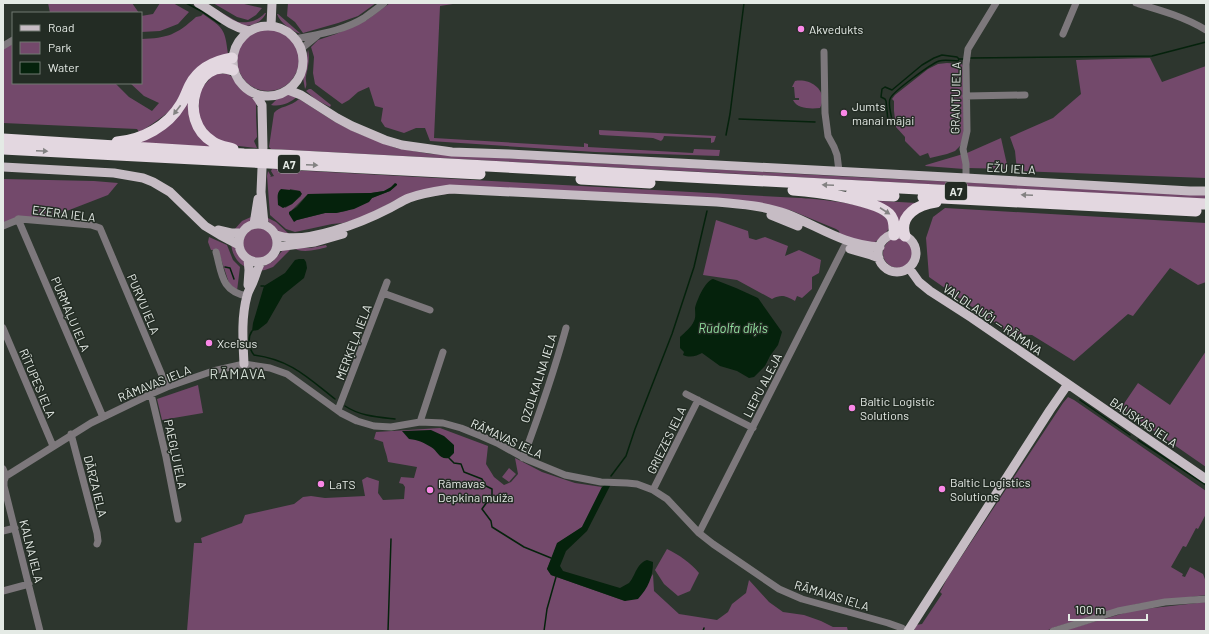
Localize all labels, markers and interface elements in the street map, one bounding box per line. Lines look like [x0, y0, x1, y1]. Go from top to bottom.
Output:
legend [12, 12, 142, 84]
text: Road [48, 20, 75, 34]
place label: Akvedukts [809, 22, 864, 36]
marker: Akvedukts [796, 24, 806, 34]
text: Park [48, 40, 72, 54]
text: Water [48, 60, 80, 74]
street label: GRANTU IELA [947, 62, 963, 134]
place label: Jumts manai mājai [852, 99, 914, 127]
one-way arrow [173, 104, 181, 115]
marker: Jumts manai mājai [839, 108, 849, 118]
one-way arrow [36, 147, 48, 154]
road number: A7 [278, 155, 300, 173]
street label: EŽU IELA [986, 160, 1036, 176]
one-way arrow [306, 162, 318, 169]
one-way arrow [821, 181, 834, 188]
road number: A7 [945, 182, 967, 200]
one-way arrow [1021, 191, 1033, 198]
street label: EZERA IELA [32, 202, 96, 224]
one-way arrow [879, 208, 890, 215]
street label: PURVU IELA [125, 272, 163, 336]
street label: PURMAĻU IELA [49, 274, 93, 354]
street label: VALDLAUČI — RĀMAVA [941, 281, 1045, 357]
street label: MERĶEĻA IELA [332, 302, 374, 382]
water label: Rūdolfa dīķis [698, 320, 768, 336]
street label: OZOLKALNA IELA [517, 332, 559, 424]
place label: Xcelsus [217, 336, 257, 350]
marker: Xcelsus [204, 338, 214, 348]
street label: RĪTUPES IELA [17, 346, 59, 420]
street label: LIEPU ALEJA [740, 351, 784, 419]
street label: RĀMAVAS IELA [115, 362, 193, 404]
district label: RĀMAVA [210, 365, 266, 382]
place label: Baltic Logistic Solutions [860, 394, 935, 422]
street label: BAUSKAS IELA [1108, 394, 1180, 450]
marker: Baltic Logistic Solutions [847, 403, 857, 413]
street label: GRIEZES IELA [644, 404, 688, 476]
street label: RĀMAVAS IELA [469, 415, 545, 461]
street label: PAEGĻU IELA [162, 418, 190, 490]
street label: DĀRZA IELA [82, 454, 110, 518]
place label: Baltic Logistics Solutions [950, 475, 1031, 503]
place label: Rāmavas Depkina muiža [438, 476, 513, 504]
place label: LaTS [329, 477, 356, 491]
marker: LaTS [316, 479, 326, 489]
marker: Baltic Logistics Solutions [937, 484, 947, 494]
marker: Rāmavas Depkina muiža [425, 485, 435, 495]
street label: KALNA IELA [17, 518, 47, 584]
street label: RĀMAVAS IELA [793, 577, 871, 613]
scale bar [1069, 596, 1147, 622]
text: 100 m [1075, 602, 1105, 616]

